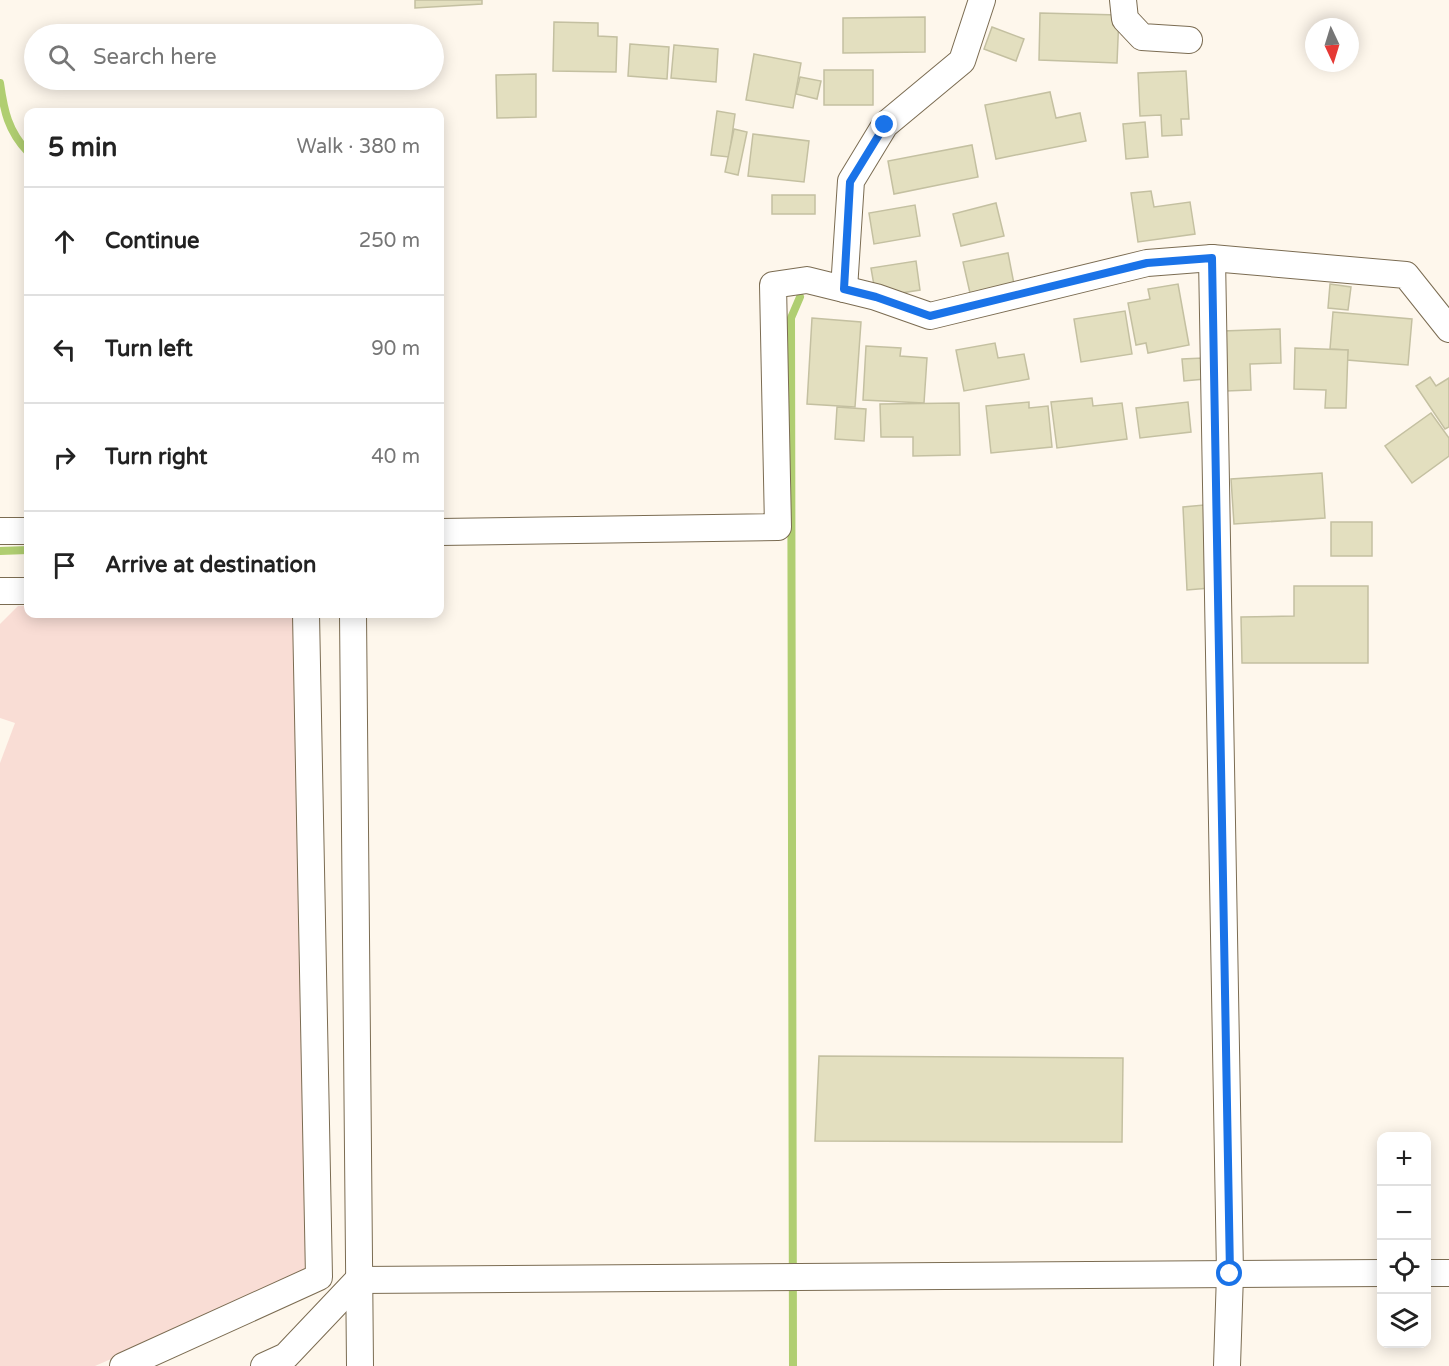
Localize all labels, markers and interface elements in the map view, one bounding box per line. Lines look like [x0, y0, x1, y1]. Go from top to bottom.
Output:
north arrow [1305, 18, 1359, 72]
search box [24, 24, 444, 90]
icon: search [45, 41, 78, 74]
text: Search here [93, 44, 217, 70]
route end [871, 111, 897, 137]
text: 5 min [48, 132, 117, 163]
text: Walk · 380 m [297, 135, 420, 159]
icon: ahead [48, 225, 81, 258]
text: Continue [105, 228, 200, 254]
text: 250 m [359, 229, 420, 253]
icon: left [48, 333, 81, 366]
text: Turn left [105, 336, 193, 362]
text: 90 m [371, 337, 420, 361]
icon: right [48, 441, 81, 474]
text: Turn right [105, 444, 207, 470]
text: 40 m [371, 445, 420, 469]
icon: arrive [48, 549, 81, 582]
text: Arrive at destination [105, 552, 316, 578]
map controls [1377, 1132, 1431, 1348]
button: + [1377, 1132, 1431, 1186]
button: − [1377, 1186, 1431, 1240]
button: locate [1377, 1240, 1431, 1294]
route start [1216, 1260, 1242, 1286]
button: layers [1377, 1294, 1431, 1348]

